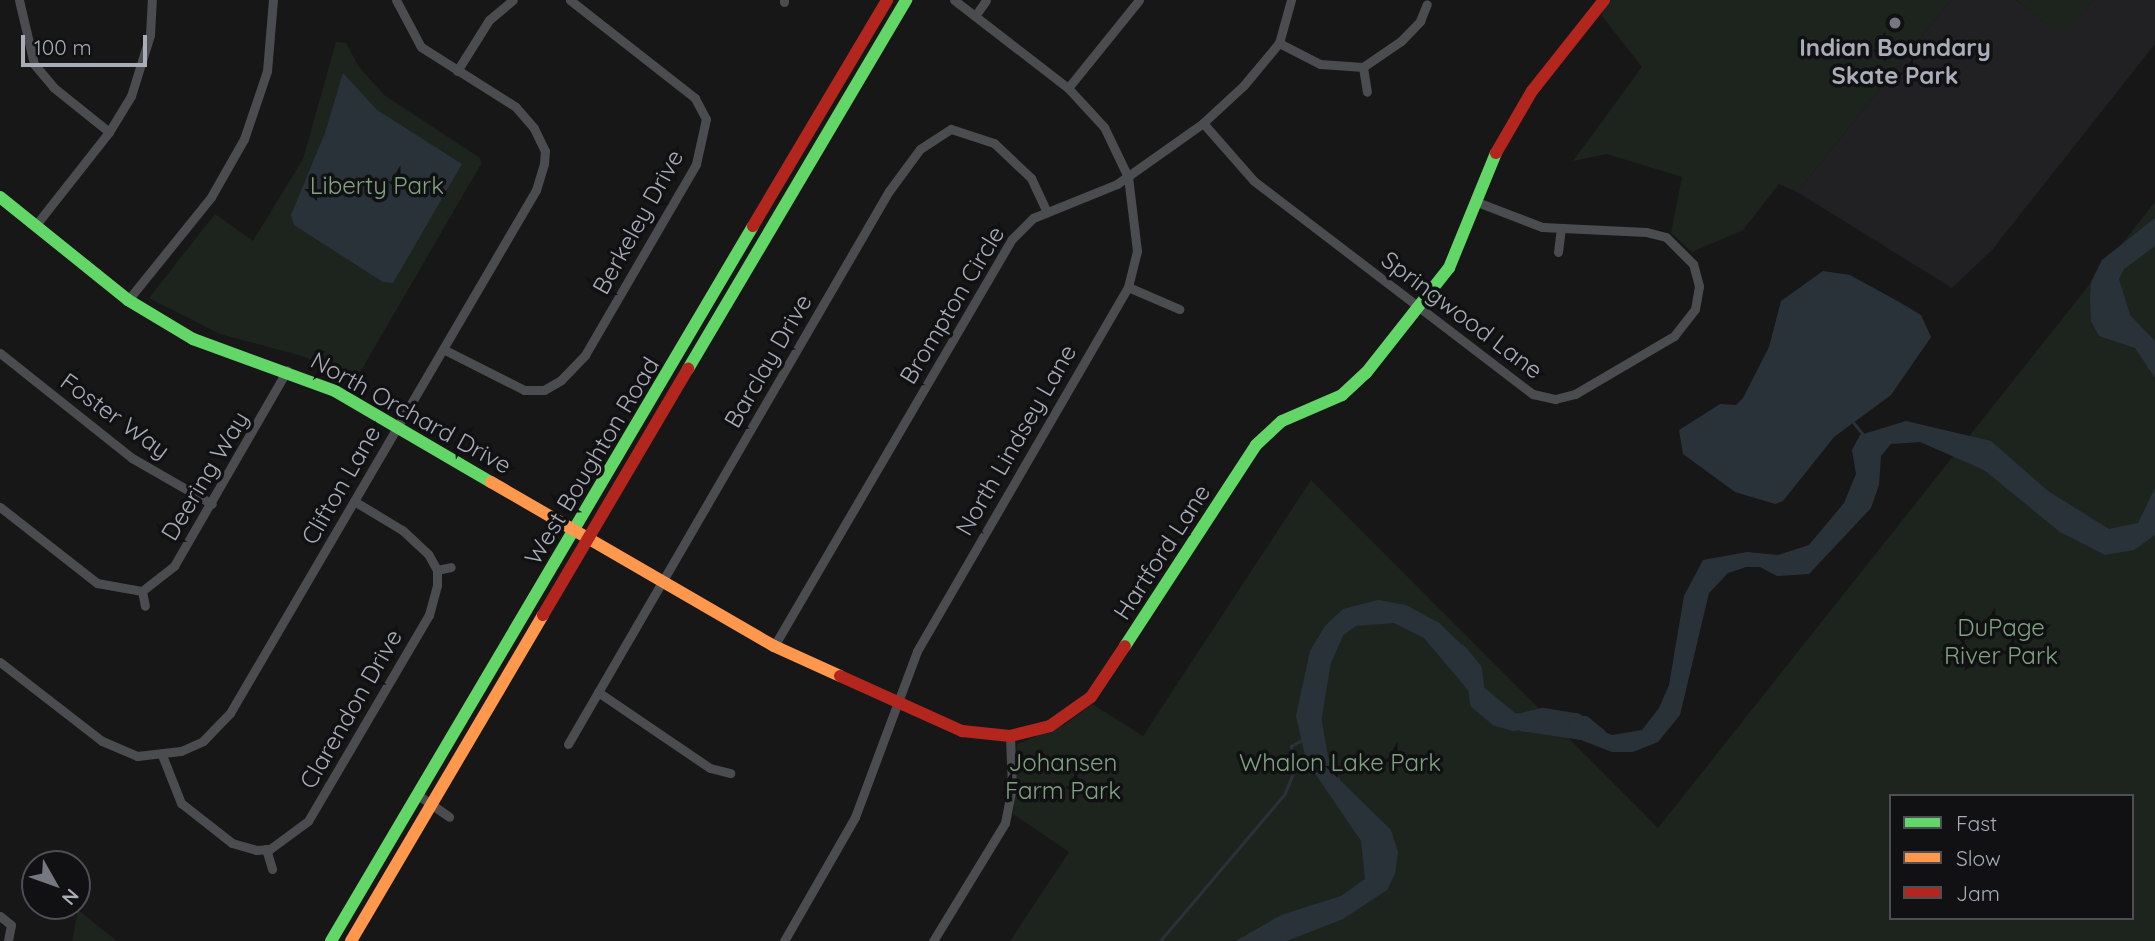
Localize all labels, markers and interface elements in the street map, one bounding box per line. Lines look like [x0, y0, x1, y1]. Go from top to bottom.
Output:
marker: Indian Boundary Skate Park [1887, 15, 1903, 31]
scale bar [24, 21, 150, 65]
text: 100 m [34, 34, 92, 60]
place label: Indian Boundary Skate Park [1799, 34, 1991, 90]
street label: Berkeley Drive [586, 145, 690, 299]
park label: Liberty Park [310, 172, 444, 200]
street label: Brompton Circle [894, 221, 1010, 389]
street label: Springwood Lane [1376, 245, 1548, 385]
street label: Barclay Drive [718, 289, 818, 433]
street label: North Lindsey Lane [950, 339, 1082, 541]
street label: North Orchard Drive [306, 346, 516, 480]
street label: West Boughton Road [519, 352, 665, 570]
street label: Foster Way [55, 367, 175, 465]
street label: Deering Way [155, 406, 255, 546]
street label: Clifton Lane [295, 420, 387, 550]
street label: Hartford Lane [1108, 479, 1216, 625]
park label: DuPage River Park [1944, 614, 2058, 670]
street label: Clarendon Drive [294, 624, 408, 794]
park label: Johansen Farm Park [1005, 749, 1121, 805]
park label: Whalon Lake Park [1239, 749, 1441, 777]
legend [1889, 794, 2134, 920]
text: Fast [1956, 810, 1997, 836]
text: Slow [1956, 845, 2001, 871]
north arrow [21, 850, 91, 920]
text: Jam [1956, 880, 2000, 906]
text: N [57, 884, 84, 910]

